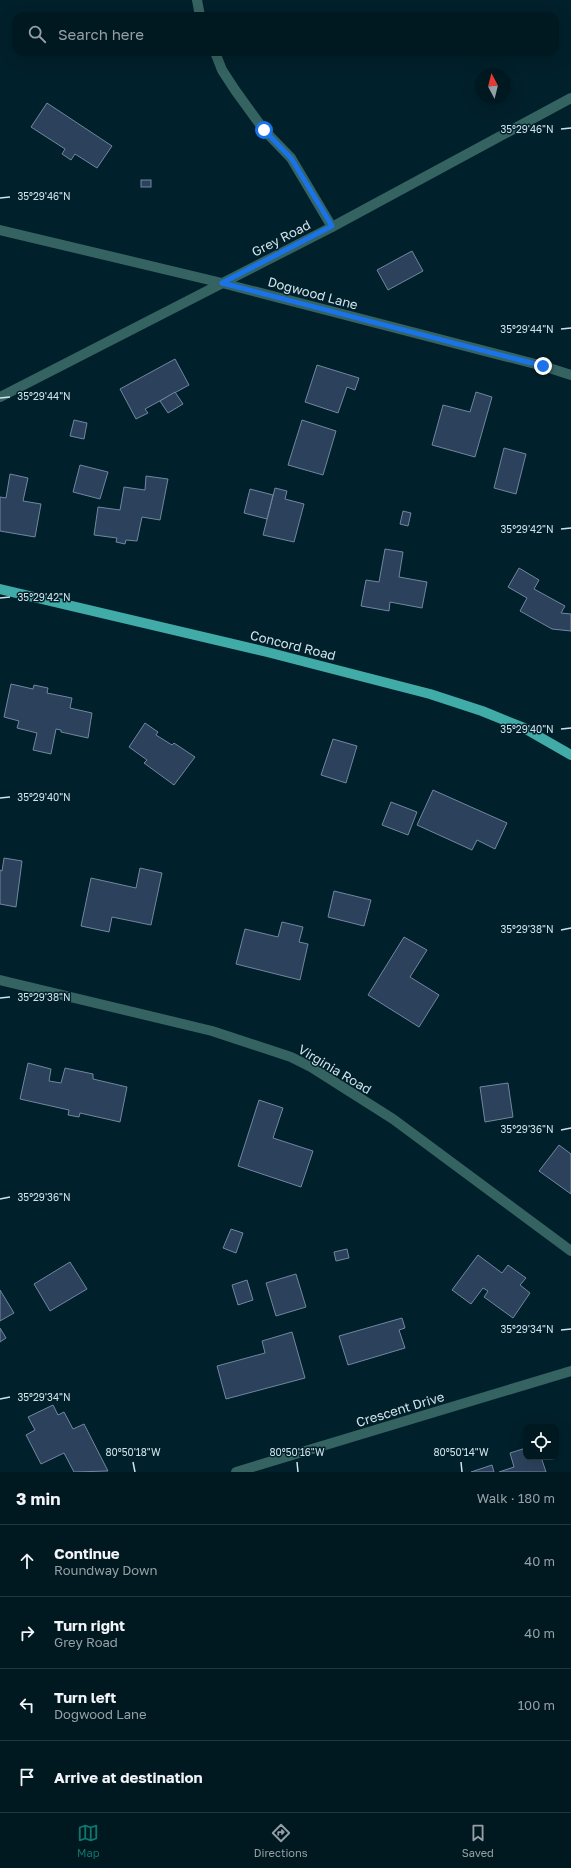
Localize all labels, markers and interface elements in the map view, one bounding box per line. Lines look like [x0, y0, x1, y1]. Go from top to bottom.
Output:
search box [12, 12, 559, 56]
icon: search [26, 23, 48, 45]
text: Search here [58, 25, 144, 43]
north arrow [475, 68, 511, 104]
route start [255, 121, 273, 139]
text: 35°29'46"N [500, 123, 554, 135]
text: 35°29'46"N [17, 190, 71, 202]
street label: Grey Road [249, 216, 313, 260]
street label: Dogwood Lane [266, 273, 360, 313]
text: 35°29'44"N [500, 323, 554, 335]
route end [534, 357, 552, 375]
text: 35°29'44"N [17, 390, 71, 402]
text: 35°29'42"N [501, 523, 554, 535]
text: 35°29'42"N [18, 591, 71, 603]
street label: Concord Road [249, 627, 337, 663]
text: 35°29'40"N [500, 723, 554, 735]
text: 35°29'40"N [17, 791, 71, 803]
text: 35°29'38"N [500, 923, 554, 935]
text: 35°29'38"N [17, 991, 71, 1003]
street label: Virginia Road [296, 1041, 374, 1097]
text: 35°29'36"N [501, 1123, 554, 1135]
text: 35°29'36"N [18, 1191, 71, 1203]
text: 35°29'34"N [500, 1323, 554, 1335]
street label: Crescent Drive [354, 1388, 446, 1430]
text: 35°29'34"N [17, 1391, 71, 1403]
map controls [523, 1424, 559, 1460]
button: locate [523, 1424, 559, 1460]
text: 80°50'18"W [105, 1446, 161, 1458]
text: 80°50'16"W [270, 1446, 325, 1458]
text: 80°50'14"W [433, 1446, 489, 1458]
text: 3 min [16, 1488, 60, 1509]
text: Walk · 180 m [477, 1490, 555, 1506]
text: Continue [54, 1544, 120, 1562]
icon: ahead [16, 1550, 38, 1572]
text: 40 m [524, 1553, 555, 1569]
text: Roundway Down [54, 1562, 158, 1578]
text: Turn right [54, 1616, 125, 1634]
icon: right [16, 1622, 38, 1644]
text: 40 m [524, 1625, 555, 1641]
text: Grey Road [54, 1634, 118, 1650]
text: Turn left [54, 1688, 116, 1706]
icon: left [16, 1694, 38, 1716]
text: 100 m [518, 1697, 555, 1713]
text: Dogwood Lane [54, 1706, 147, 1722]
icon: arrive [16, 1766, 38, 1788]
text: Arrive at destination [54, 1768, 203, 1786]
tab: Map [77, 1822, 100, 1859]
tab: Directions [254, 1822, 308, 1859]
tab: Saved [462, 1822, 494, 1859]

